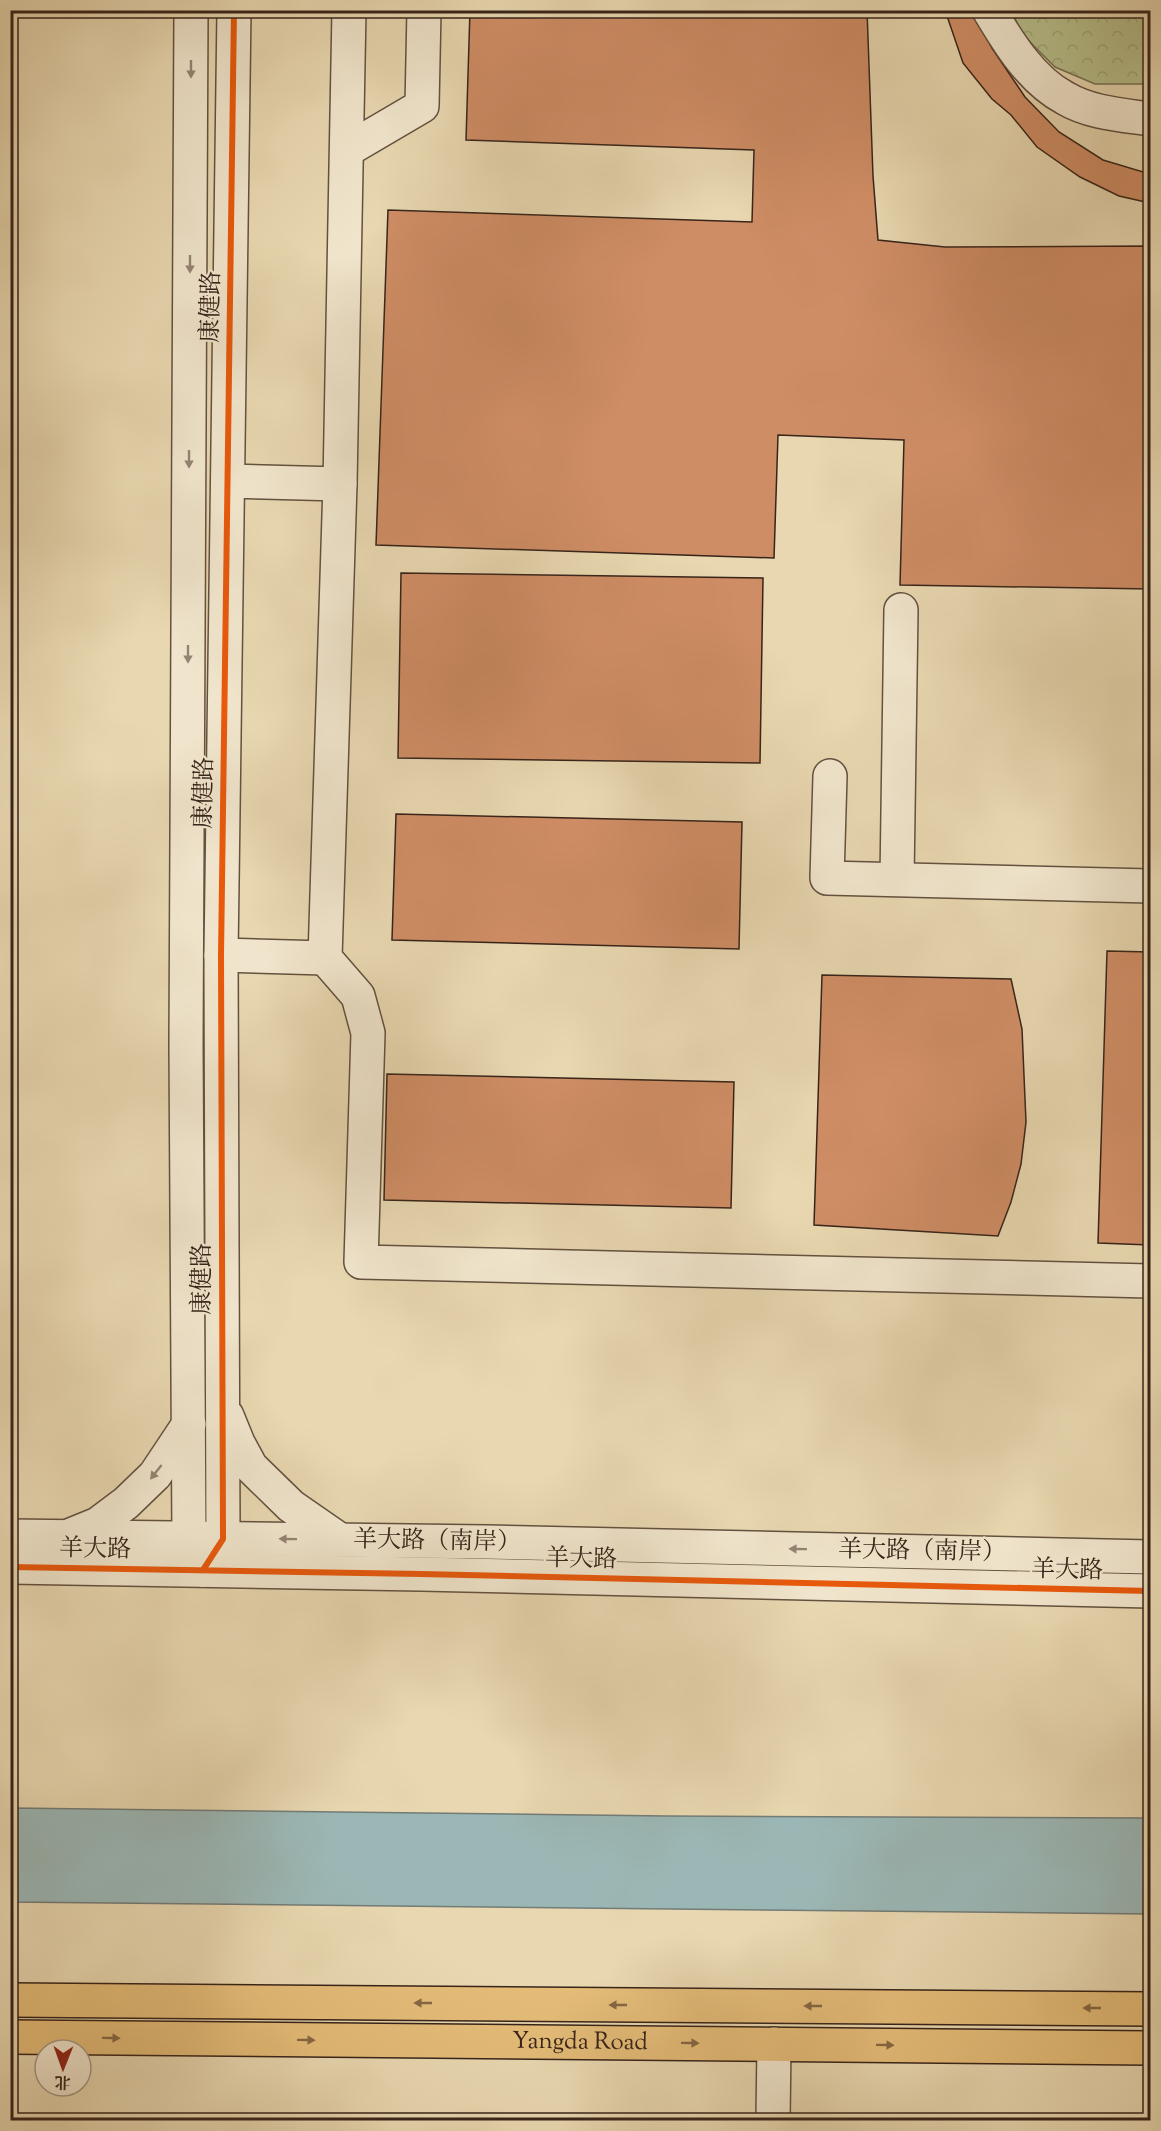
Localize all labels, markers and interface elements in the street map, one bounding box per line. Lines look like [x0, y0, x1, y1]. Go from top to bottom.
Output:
one-way arrow [186, 59, 196, 78]
one-way arrow [185, 254, 195, 273]
street label: 康健路 [194, 271, 230, 343]
one-way arrow [184, 449, 194, 468]
one-way arrow [183, 644, 193, 663]
street label: 康健路 [187, 757, 223, 829]
street label: 康健路 [186, 1243, 220, 1315]
one-way arrow [150, 1464, 162, 1480]
street label: 羊大路（南岸） [353, 1524, 521, 1560]
street label: 羊大路 [59, 1532, 131, 1568]
one-way arrow [279, 1534, 298, 1544]
street label: 羊大路（南岸） [838, 1534, 1006, 1570]
street label: 羊大路 [545, 1542, 617, 1578]
one-way arrow [789, 1544, 808, 1554]
street label: 羊大路 [1031, 1553, 1103, 1589]
one-way arrow [414, 1998, 433, 2008]
one-way arrow [609, 2000, 628, 2010]
one-way arrow [804, 2001, 823, 2011]
one-way arrow [1083, 2004, 1102, 2013]
street label: Yangda Road [512, 2025, 648, 2060]
one-way arrow [101, 2033, 120, 2043]
one-way arrow [296, 2035, 315, 2044]
north arrow [33, 2038, 93, 2098]
one-way arrow [680, 2038, 699, 2048]
one-way arrow [875, 2040, 894, 2050]
text: 北 [55, 2069, 71, 2092]

